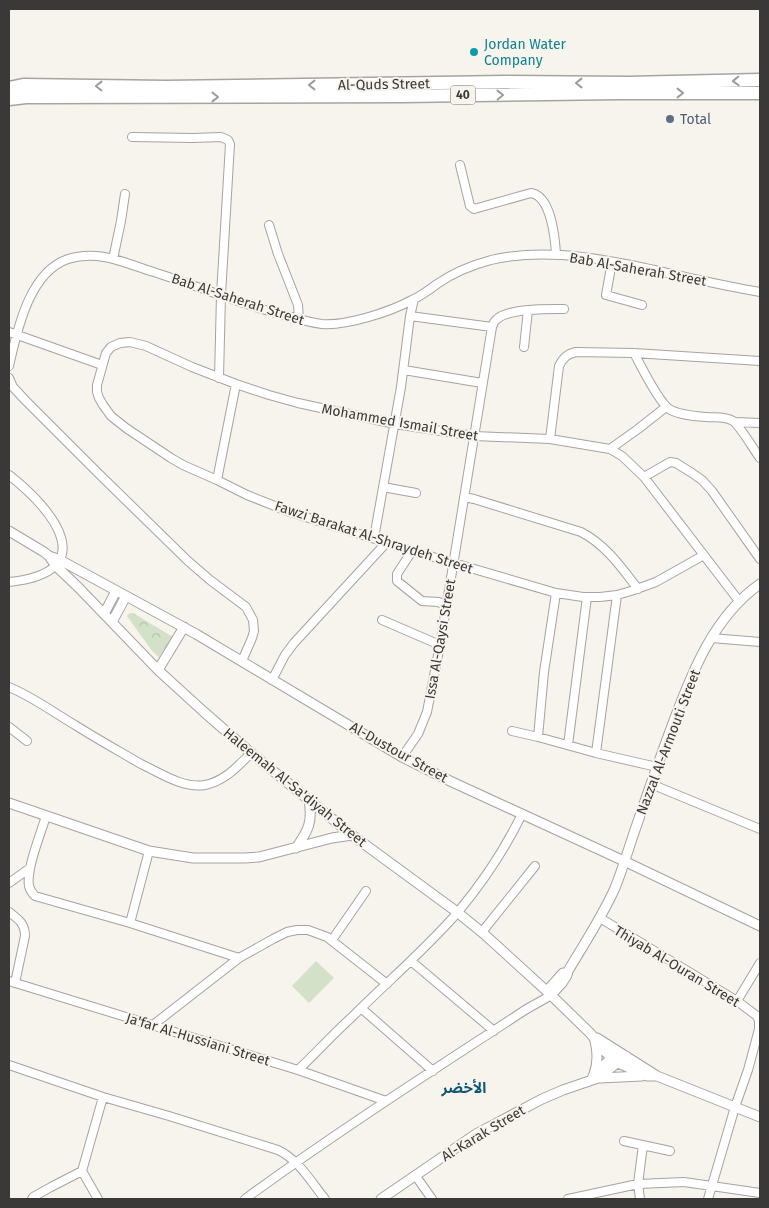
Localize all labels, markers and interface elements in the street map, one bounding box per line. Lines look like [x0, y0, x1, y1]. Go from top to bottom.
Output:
place label: Jordan Water Company [484, 36, 567, 69]
marker: Jordan Water Company [468, 46, 480, 58]
street label: Al-Quds Street [338, 75, 431, 94]
one-way arrow [731, 76, 739, 86]
one-way arrow [575, 78, 583, 88]
one-way arrow [308, 80, 316, 90]
one-way arrow [95, 81, 103, 91]
road number: 40 [450, 86, 476, 104]
one-way arrow [676, 88, 684, 98]
one-way arrow [496, 90, 504, 100]
one-way arrow [212, 92, 219, 102]
place label: Total [680, 111, 711, 128]
marker: Total [664, 113, 676, 125]
street label: Bab Al-Saherah Street [568, 249, 709, 290]
street label: Bab Al-Saherah Street [169, 270, 307, 329]
street label: Mohammed Ismail Street [320, 400, 480, 445]
street label: Fawzi Barakat Al-Shraydeh Street [273, 497, 476, 578]
street label: Issa Al-Qaysi Street [422, 577, 460, 701]
street label: Nazzal Al-Armouti Street [633, 666, 704, 817]
street label: Al-Dustour Street [347, 718, 452, 787]
street label: Haleemah Al-Sa'diyah Street [220, 724, 370, 851]
street label: Thiyab Al-Ouran Street [611, 922, 743, 1011]
street label: Ja'far Al-Hussiani Street [124, 1009, 273, 1070]
district label: الأخضر [441, 1079, 486, 1097]
street label: Al-Karak Street [438, 1101, 529, 1165]

